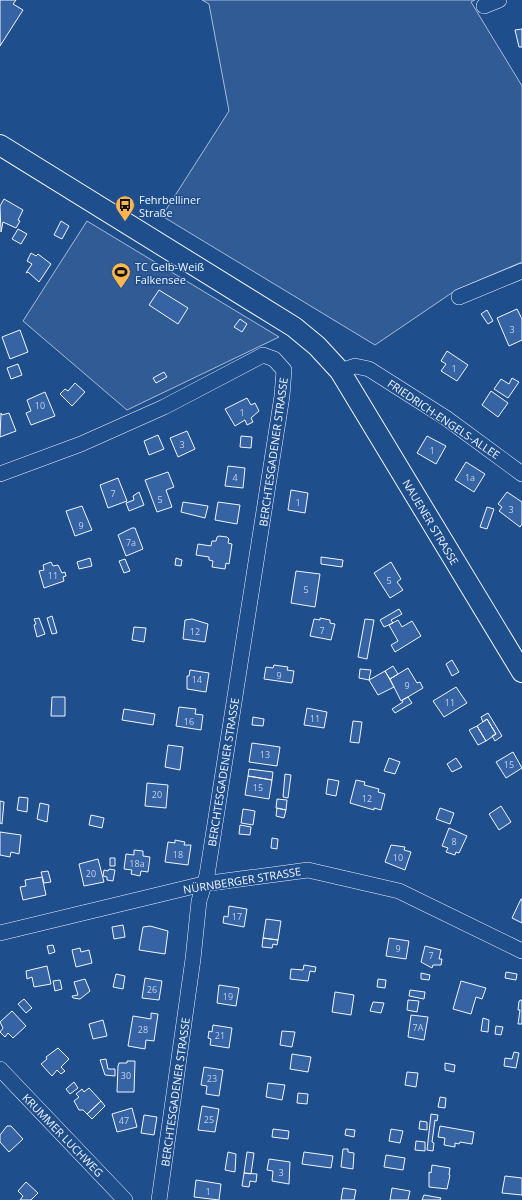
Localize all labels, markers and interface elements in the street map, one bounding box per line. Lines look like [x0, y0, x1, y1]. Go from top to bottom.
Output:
place label: Fehrbelliner Straße [139, 192, 201, 220]
bus stop icon: Fehrbelliner Straße [114, 194, 136, 222]
place label: TC Gelb-Weiß Falkensee [135, 259, 204, 287]
sports icon: TC Gelb-Weiß Falkensee [110, 261, 132, 289]
house number: 3 [509, 323, 515, 336]
house number: 1 [451, 362, 457, 375]
street label: FRIEDRICH-ENGELS-ALLEE [385, 376, 503, 462]
street label: BERCHTESGADENER STRASSE [255, 377, 291, 527]
house number: 10 [35, 399, 45, 412]
house number: 1 [239, 406, 245, 419]
house number: 3 [179, 438, 185, 451]
house number: 1 [429, 444, 435, 457]
house number: 4 [232, 471, 238, 484]
house number: 1a [465, 471, 475, 484]
street label: NAUENER STRASSE [399, 476, 463, 568]
house number: 7 [110, 487, 116, 500]
house number: 5 [157, 493, 163, 506]
house number: 1 [295, 496, 301, 509]
house number: 3 [508, 503, 514, 516]
house number: 9 [78, 519, 84, 532]
house number: 7a [126, 536, 136, 549]
house number: 11 [48, 569, 58, 582]
house number: 5 [386, 574, 392, 587]
house number: 5 [303, 583, 309, 596]
house number: 7 [319, 624, 325, 637]
house number: 12 [190, 625, 200, 638]
house number: 9 [276, 669, 282, 682]
house number: 14 [192, 673, 202, 686]
house number: 9 [404, 679, 410, 692]
house number: 11 [445, 696, 455, 709]
street label: BERCHTESGADENER STRASSE [204, 697, 242, 847]
house number: 11 [310, 712, 320, 725]
house number: 16 [184, 715, 194, 728]
house number: 13 [260, 748, 270, 761]
house number: 15 [504, 758, 514, 771]
house number: 15 [253, 781, 263, 794]
house number: 20 [152, 788, 162, 801]
house number: 12 [362, 792, 372, 805]
house number: 8 [451, 835, 457, 848]
house number: 18 [173, 848, 183, 861]
house number: 10 [393, 851, 403, 864]
house number: 18a [129, 857, 145, 870]
street label: NÜRNBERGER STRASSE [182, 863, 302, 897]
house number: 20 [86, 867, 96, 880]
house number: 17 [232, 910, 242, 923]
house number: 9 [395, 942, 401, 955]
house number: 7 [428, 949, 434, 962]
house number: 26 [147, 983, 157, 996]
house number: 19 [223, 990, 233, 1003]
street label: BERCHTESGADENER STRASSE [157, 1017, 193, 1167]
house number: 7A [413, 1021, 424, 1034]
house number: 28 [138, 1023, 148, 1036]
house number: 21 [215, 1029, 225, 1042]
house number: 30 [121, 1069, 131, 1082]
house number: 23 [207, 1072, 217, 1085]
street label: KRUMMER LUCHWEG [19, 1090, 107, 1180]
house number: 25 [204, 1113, 214, 1126]
house number: 47 [119, 1114, 129, 1127]
house number: 3 [278, 1166, 284, 1179]
house number: 1 [205, 1185, 211, 1198]

